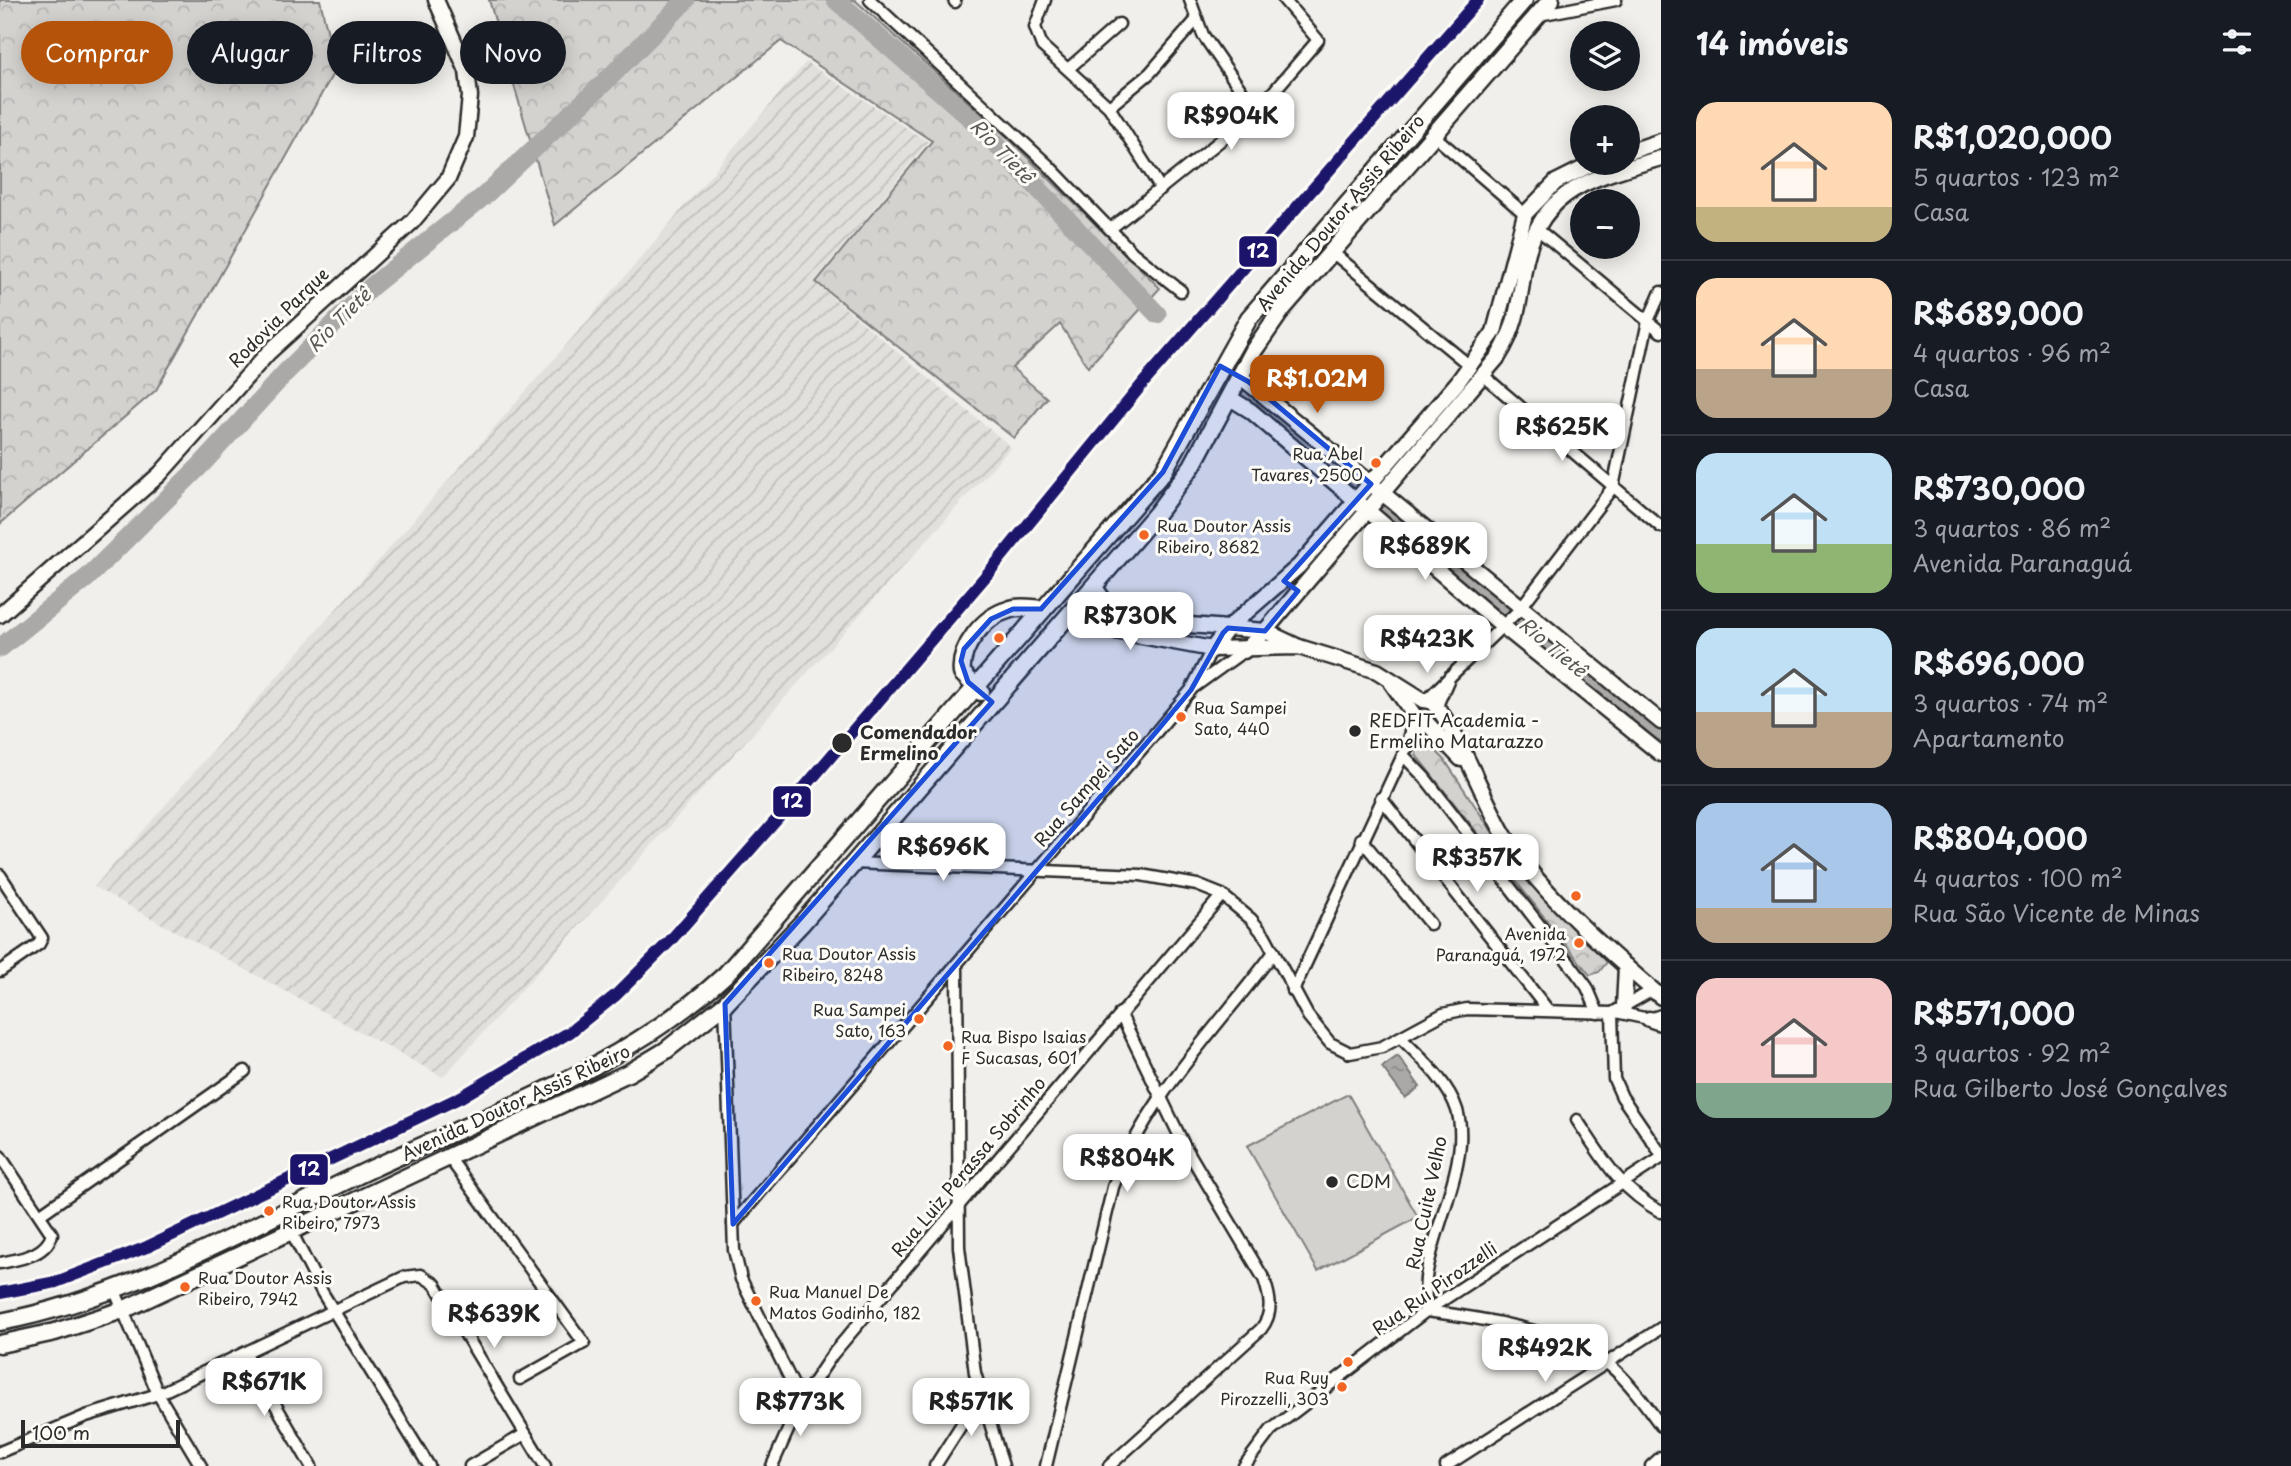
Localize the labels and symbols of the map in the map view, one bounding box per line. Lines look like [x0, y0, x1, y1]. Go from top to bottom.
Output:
pin: R$904K [1174, 92, 1288, 152]
street label: Avenida Doutor Assis Ribeiro [1249, 108, 1430, 316]
water label: Rio Tietê [965, 112, 1042, 191]
line badge: 12 [1238, 235, 1278, 268]
text: 12 [1247, 236, 1269, 264]
street label: Rodovia Parque [222, 261, 334, 373]
water label: Rio Tietê [300, 279, 378, 358]
pin: R$1.02M [1252, 356, 1382, 415]
pin: R$625K [1505, 404, 1619, 463]
place label: Rua Abel Tavares, 2500 [1251, 441, 1363, 486]
marker: Rua Abel Tavares, 2500 [1369, 456, 1383, 470]
place label: Rua Doutor Assis Ribeiro, 8682 [1157, 513, 1291, 558]
pin: R$689K [1368, 522, 1482, 582]
marker: Rua Doutor Assis Ribeiro, 8682 [1137, 528, 1151, 542]
pin: R$730K [1073, 592, 1187, 652]
water label: Rio Tietê [1514, 610, 1595, 684]
pin: R$423K [1370, 616, 1484, 675]
unlabelled marker [992, 631, 1006, 645]
place label: Rua Sampei Sato, 440 [1194, 695, 1287, 740]
place label: REDFIT Academia - Ermelino Matarazzo [1369, 706, 1544, 754]
marker: Rua Sampei Sato, 440 [1174, 710, 1188, 724]
place label: Comendador Ermelino [860, 718, 977, 766]
street label: Rua Sampei Sato [1027, 722, 1145, 852]
marker: REDFIT Academia - Ermelino Matarazzo [1347, 723, 1363, 739]
marker: Comendador Ermelino [830, 731, 854, 755]
line badge: 12 [772, 785, 812, 818]
text: 12 [781, 786, 803, 814]
pin: R$696K [886, 824, 1000, 883]
pin: R$357K [1420, 834, 1534, 894]
unlabelled marker [1569, 889, 1583, 903]
place label: Avenida Paranaguá, 1972 [1436, 921, 1566, 966]
marker: Avenida Paranaguá, 1972 [1572, 936, 1586, 950]
place label: Rua Doutor Assis Ribeiro, 8248 [782, 941, 916, 986]
marker: Rua Doutor Assis Ribeiro, 8248 [762, 956, 776, 970]
place label: Rua Sampei Sato, 163 [813, 997, 906, 1042]
marker: Rua Sampei Sato, 163 [912, 1012, 926, 1026]
place label: Rua Bispo Isaias F Sucasas, 601 [961, 1024, 1086, 1069]
street label: Avenida Doutor Assis Ribeiro [397, 1037, 634, 1167]
marker: Rua Bispo Isaias F Sucasas, 601 [941, 1039, 955, 1053]
street label: Rua Luiz Perassa Sobrinho [884, 1070, 1051, 1262]
pin: R$804K [1070, 1134, 1184, 1194]
street label: Rua Cuite Velho [1398, 1134, 1453, 1272]
line badge: 12 [289, 1153, 329, 1186]
text: 12 [298, 1154, 320, 1182]
place label: CDM [1346, 1167, 1391, 1194]
marker: CDM [1324, 1174, 1340, 1190]
place label: Rua Doutor Assis Ribeiro, 7973 [282, 1189, 416, 1234]
marker: Rua Doutor Assis Ribeiro, 7973 [262, 1204, 276, 1218]
street label: Rua Rui Pirozzelli [1366, 1234, 1502, 1341]
place label: Rua Doutor Assis Ribeiro, 7942 [198, 1265, 332, 1310]
place label: Rua Manuel De Matos Godinho, 182 [769, 1279, 921, 1324]
marker: Rua Doutor Assis Ribeiro, 7942 [178, 1280, 192, 1294]
pin: R$639K [437, 1290, 551, 1350]
marker: Rua Manuel De Matos Godinho, 182 [749, 1294, 763, 1308]
pin: R$492K [1488, 1324, 1602, 1384]
unlabelled marker [1341, 1355, 1355, 1369]
pin: R$671K [207, 1358, 321, 1418]
place label: Rua Ruy Pirozzelli, 303 [1220, 1365, 1329, 1410]
pin: R$773K [743, 1378, 857, 1438]
pin: R$571K [914, 1378, 1028, 1438]
marker: Rua Ruy Pirozzelli, 303 [1335, 1380, 1349, 1394]
scale bar [21, 1417, 180, 1449]

